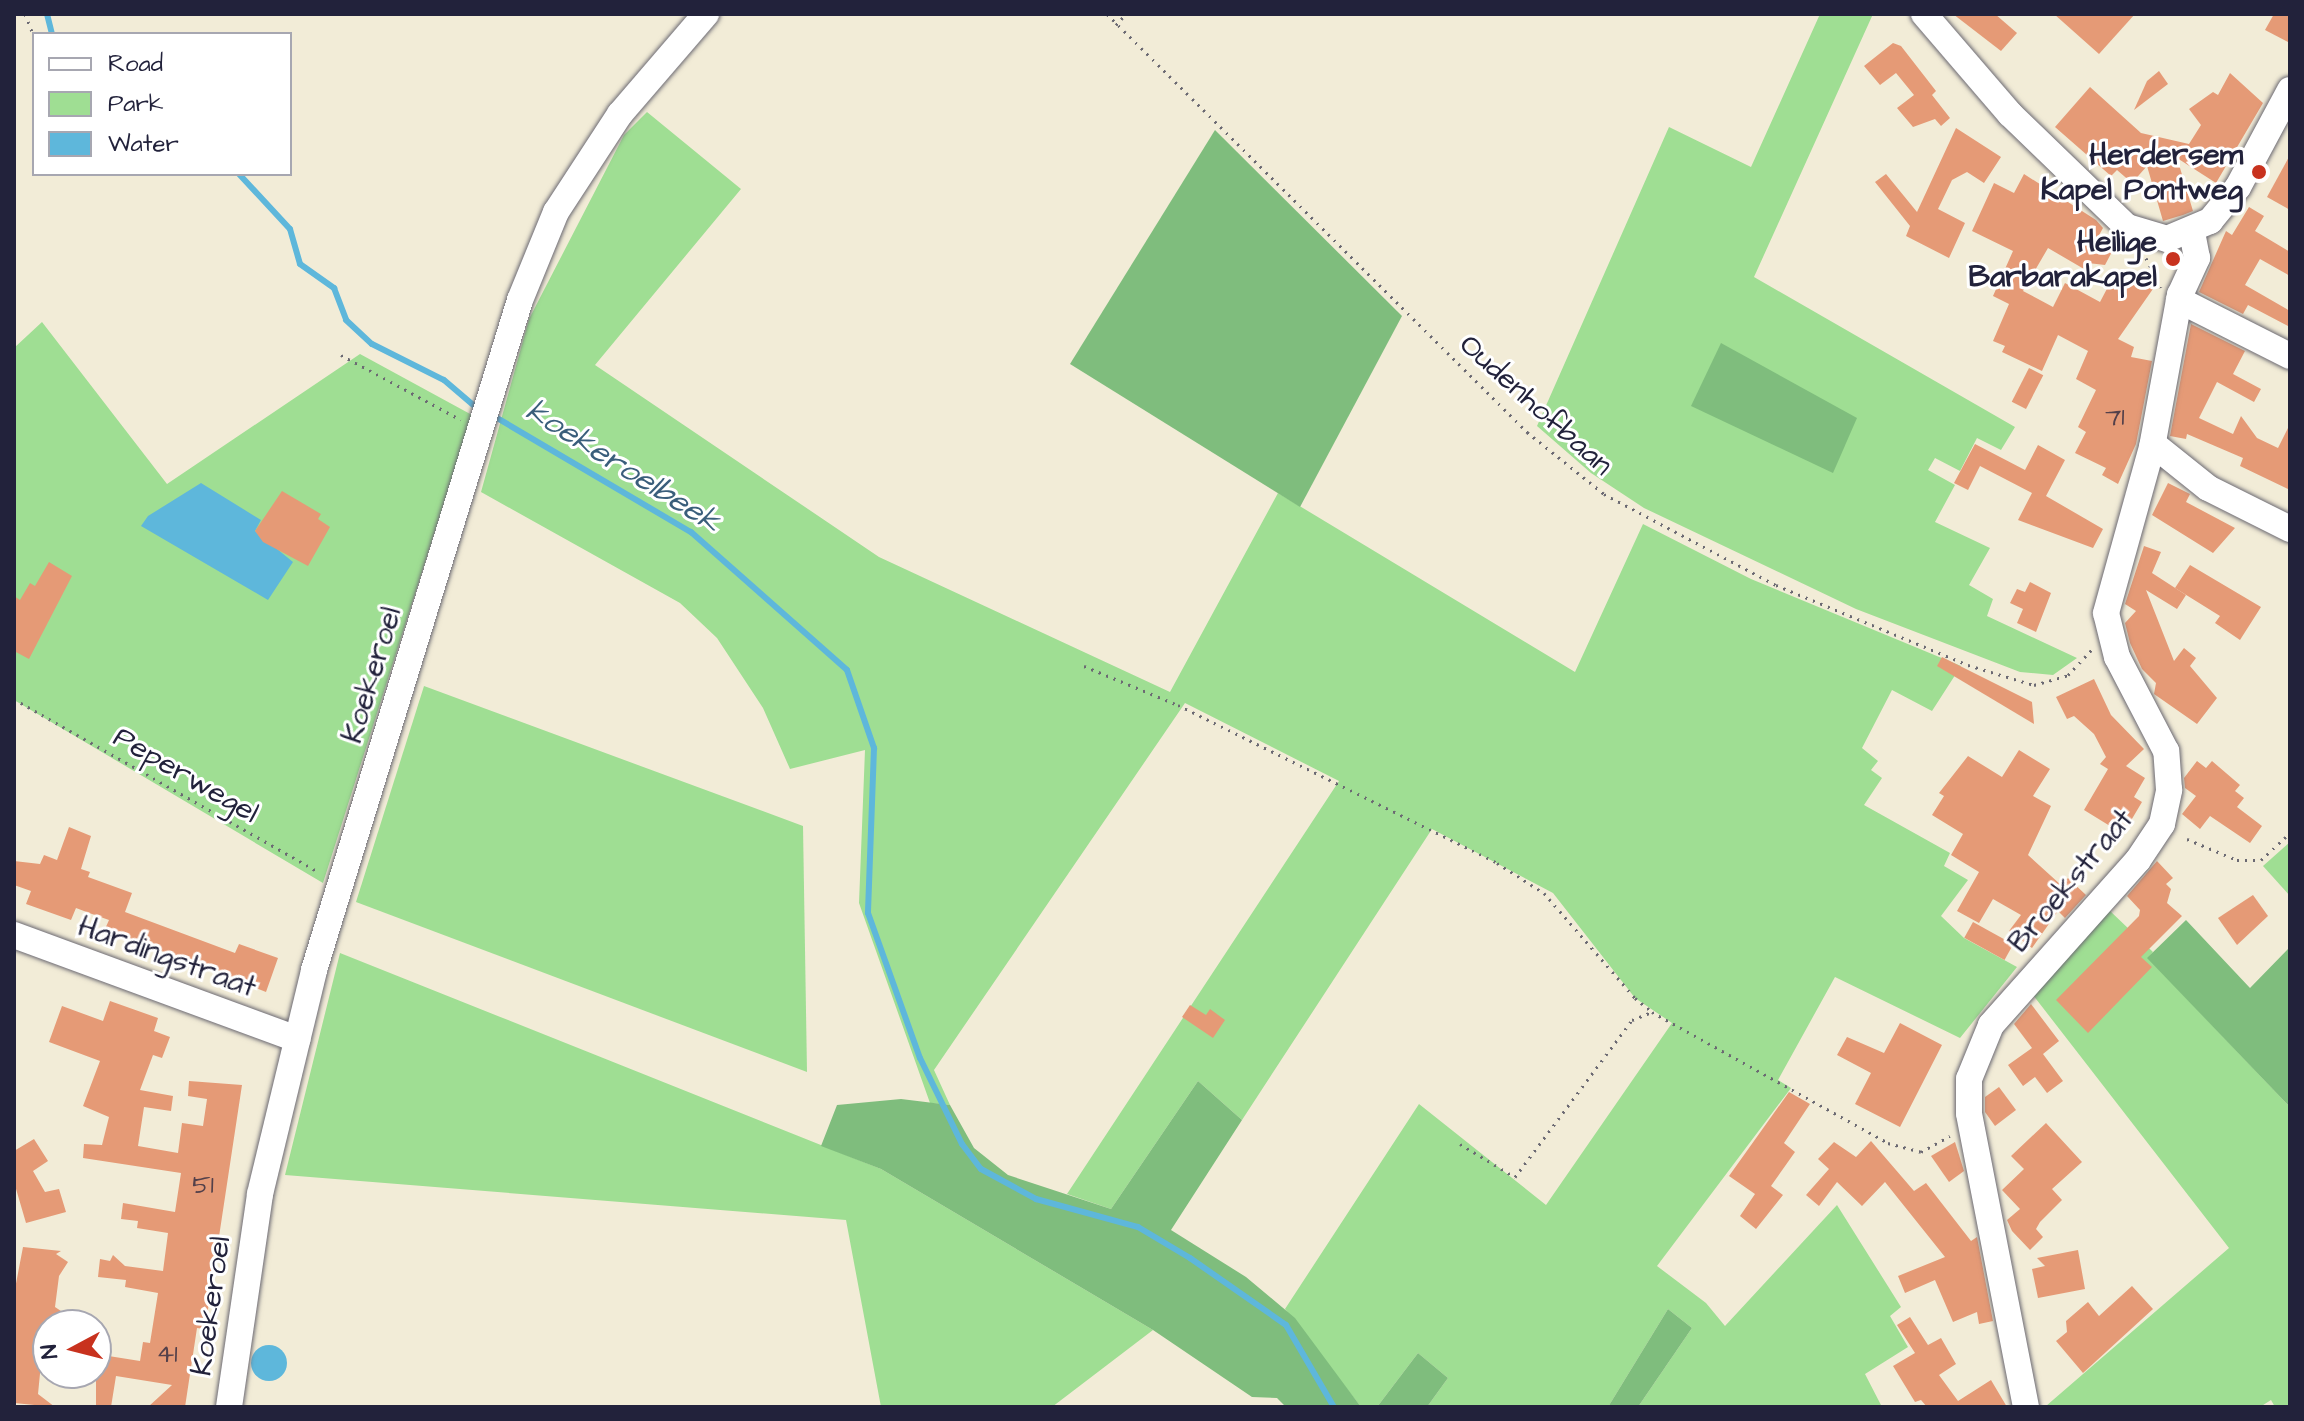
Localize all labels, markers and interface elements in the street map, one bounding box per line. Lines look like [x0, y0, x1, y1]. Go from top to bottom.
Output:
legend [32, 32, 292, 176]
text: Road [108, 47, 163, 81]
text: Park [108, 87, 164, 121]
text: Water [108, 127, 179, 161]
place label: Herdersem Kapel Pontweg [2041, 137, 2243, 208]
marker: Herdersem Kapel Pontweg [2250, 163, 2268, 181]
place label: Heilige Barbarakapel [1969, 224, 2157, 294]
marker: Heilige Barbarakapel [2164, 250, 2182, 268]
street label: Oudenhofbaan [1452, 327, 1620, 483]
water label: koekeroelbeek [519, 392, 727, 542]
house number: 71 [2105, 402, 2125, 434]
street label: Koekeroel [334, 603, 410, 747]
street label: Peperwegel [107, 719, 265, 831]
street label: Broekstraat [2001, 802, 2141, 960]
street label: Hardingstraat [73, 908, 261, 1006]
house number: 51 [192, 1170, 214, 1202]
street label: Koekeroel [183, 1234, 239, 1378]
north arrow [32, 1309, 112, 1389]
house number: 41 [156, 1339, 178, 1371]
text: N [33, 1343, 66, 1360]

